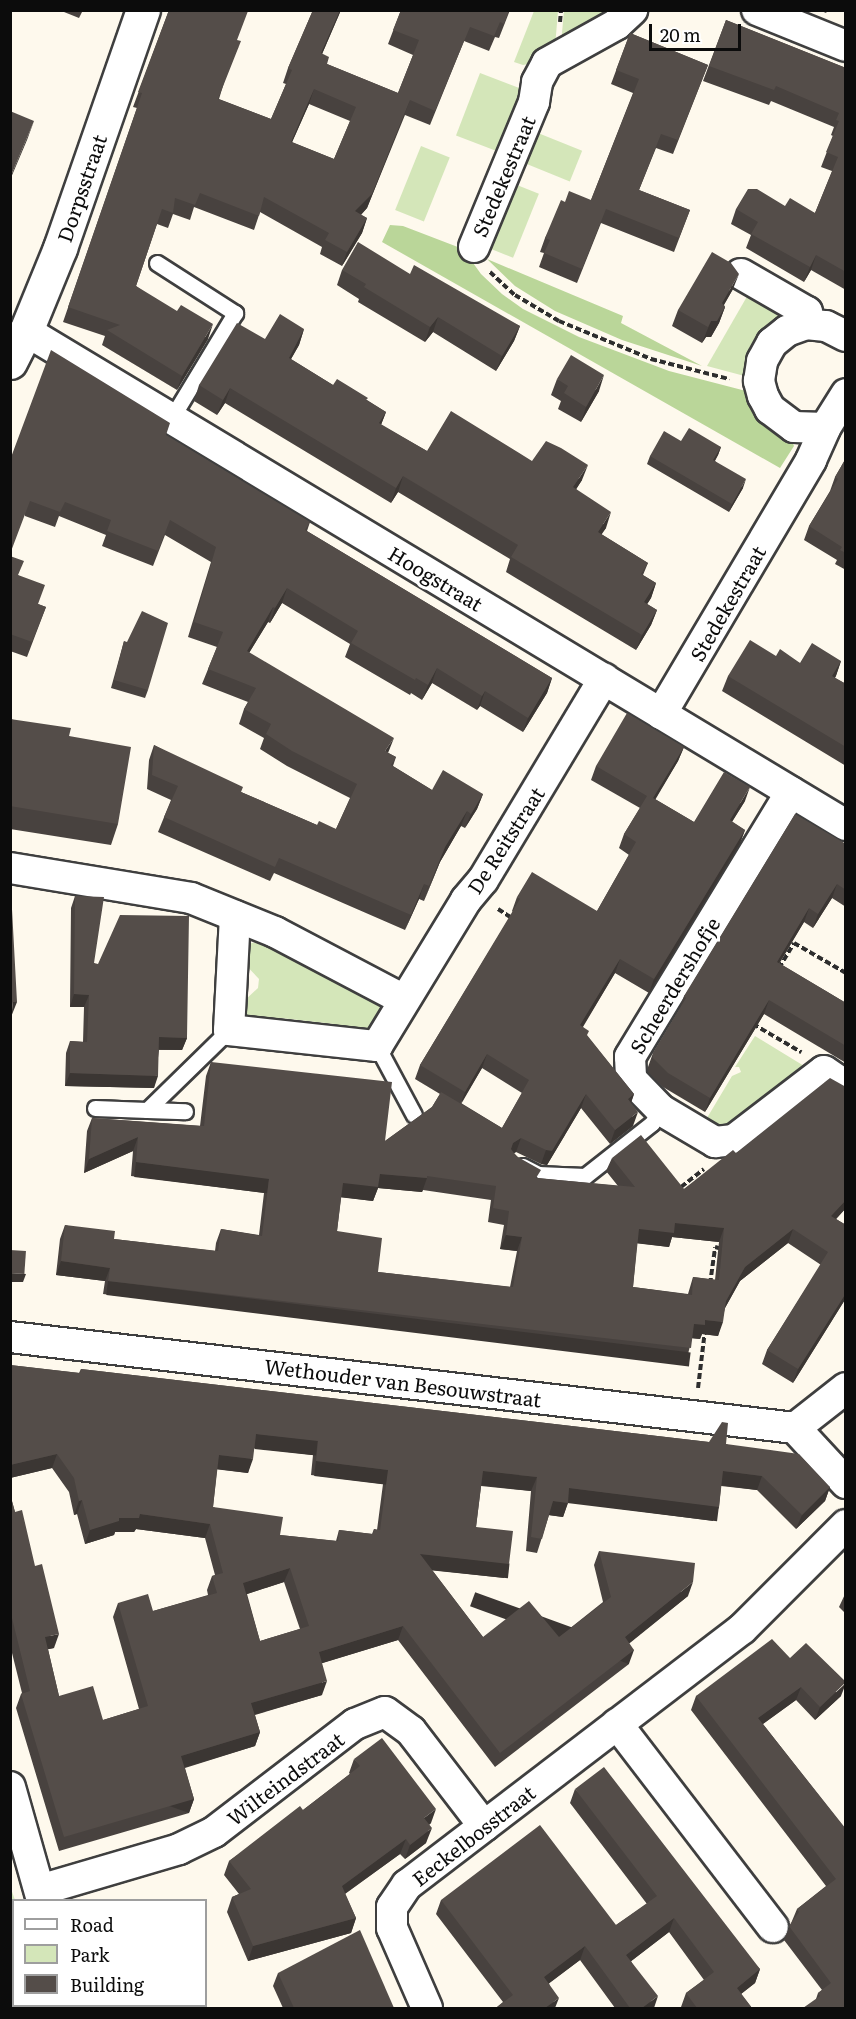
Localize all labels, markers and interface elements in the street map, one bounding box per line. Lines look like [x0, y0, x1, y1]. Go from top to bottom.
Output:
scale bar [652, 12, 744, 50]
text: 20 m [660, 21, 701, 48]
street label: Stedekestraat [467, 112, 539, 240]
street label: Dorpsstraat [51, 131, 111, 245]
street label: Hoogstraat [384, 540, 488, 616]
street label: Stedekestraat [684, 541, 770, 665]
street label: De Reitstraat [462, 782, 548, 898]
street label: Scheerdershofje [624, 913, 724, 1057]
street label: Wethouder van Besouwstraat [263, 1353, 543, 1411]
street label: Wilteindstraat [222, 1726, 348, 1830]
street label: Eeckelbosstraat [407, 1780, 539, 1890]
legend [12, 1899, 207, 2007]
text: Road [70, 1911, 114, 1938]
text: Park [70, 1941, 109, 1968]
text: Building [70, 1971, 144, 1998]

